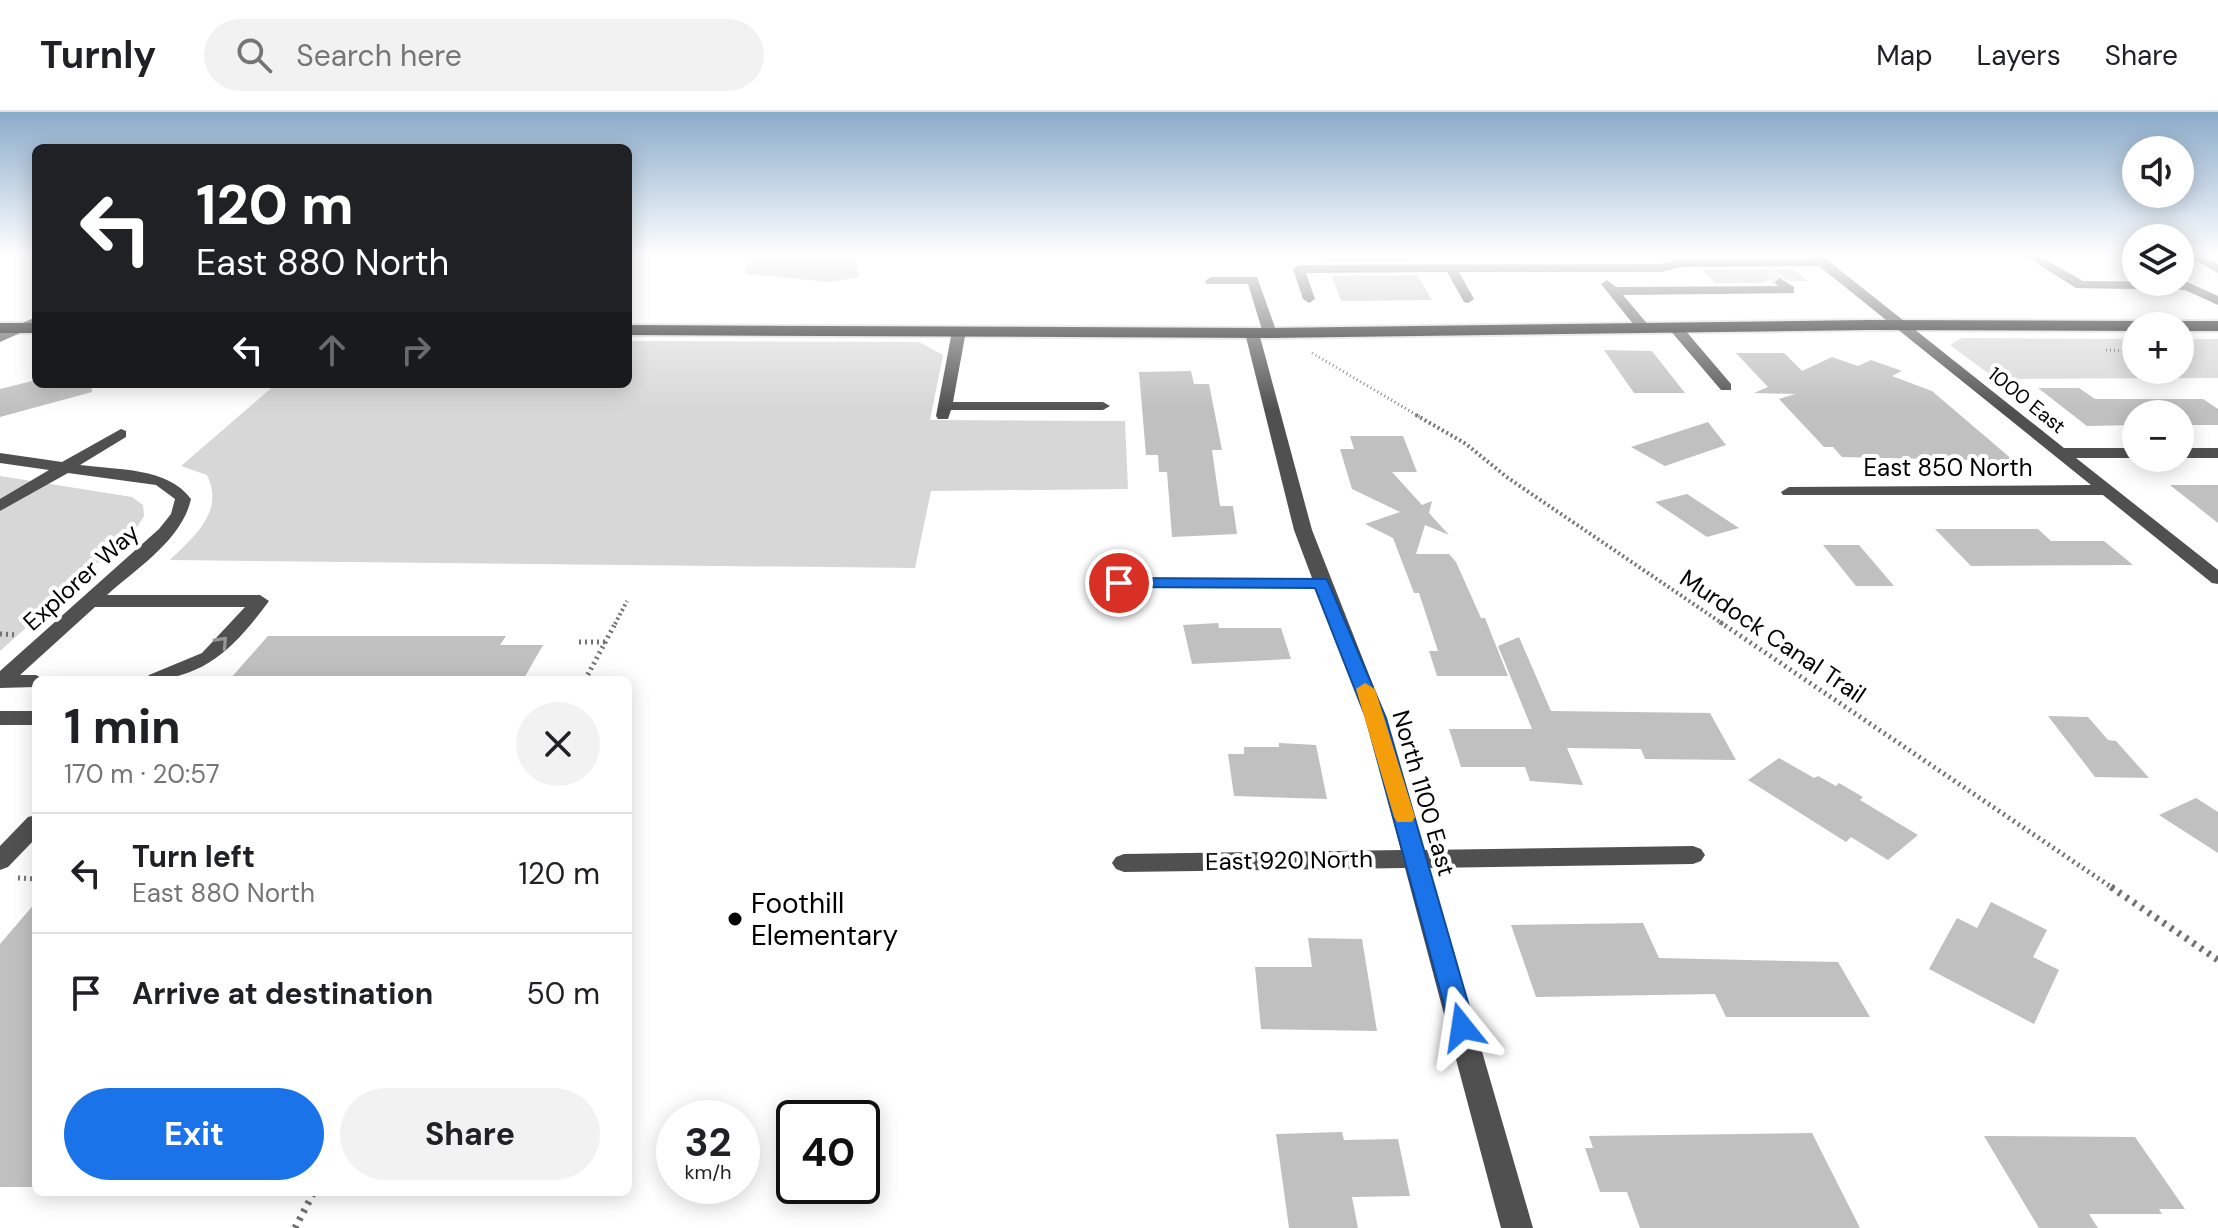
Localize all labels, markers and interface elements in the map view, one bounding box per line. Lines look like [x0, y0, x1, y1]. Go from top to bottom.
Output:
search box [204, 19, 764, 91]
text: Turnly [40, 30, 156, 80]
icon: search [232, 33, 276, 77]
text: Search here [296, 36, 462, 75]
text: Map [1876, 37, 1933, 74]
text: Layers [1977, 37, 2061, 74]
text: Share [2105, 37, 2178, 74]
map controls [2122, 136, 2194, 472]
button: sound [2122, 136, 2194, 208]
text: 120 m [196, 168, 354, 241]
icon: left [64, 176, 168, 280]
button: layers [2122, 224, 2194, 296]
text: East 880 North [196, 239, 449, 286]
button: + [2122, 312, 2194, 384]
icon: left [226, 328, 270, 372]
icon: ahead [310, 328, 354, 372]
icon: right [394, 328, 438, 372]
street label: 1000 East [1983, 361, 2071, 439]
button: − [2122, 400, 2194, 472]
street label: East 850 North [1864, 452, 2032, 483]
street label: Explorer Way [17, 517, 145, 637]
pin [1085, 549, 1153, 617]
icon: arrive [1097, 561, 1141, 605]
street label: Murdock Canal Trail [1674, 562, 1872, 710]
one-way arrow [213, 637, 228, 651]
text: 1 min [64, 695, 181, 758]
button: close [516, 702, 600, 786]
street label: North 1100 East [1386, 707, 1462, 879]
text: 170 m · 20:57 [64, 757, 220, 791]
text: Turn left [132, 837, 255, 876]
street label: East 920 North [1205, 843, 1373, 877]
icon: left [64, 851, 108, 895]
text: 120 m [518, 854, 600, 893]
text: East 880 North [132, 876, 315, 910]
place label: Foothill Elementary [751, 885, 898, 954]
marker: Foothill Elementary [726, 910, 744, 928]
icon: arrive [64, 971, 108, 1015]
text: Arrive at destination [132, 974, 433, 1013]
text: 50 m [526, 974, 600, 1013]
position arrow [1420, 985, 1504, 1069]
button: Exit [64, 1088, 324, 1180]
button: Share [340, 1088, 600, 1180]
speed limit sign: 40 [776, 1100, 880, 1204]
text: 32 [684, 1116, 732, 1168]
text: km/h [684, 1159, 732, 1185]

